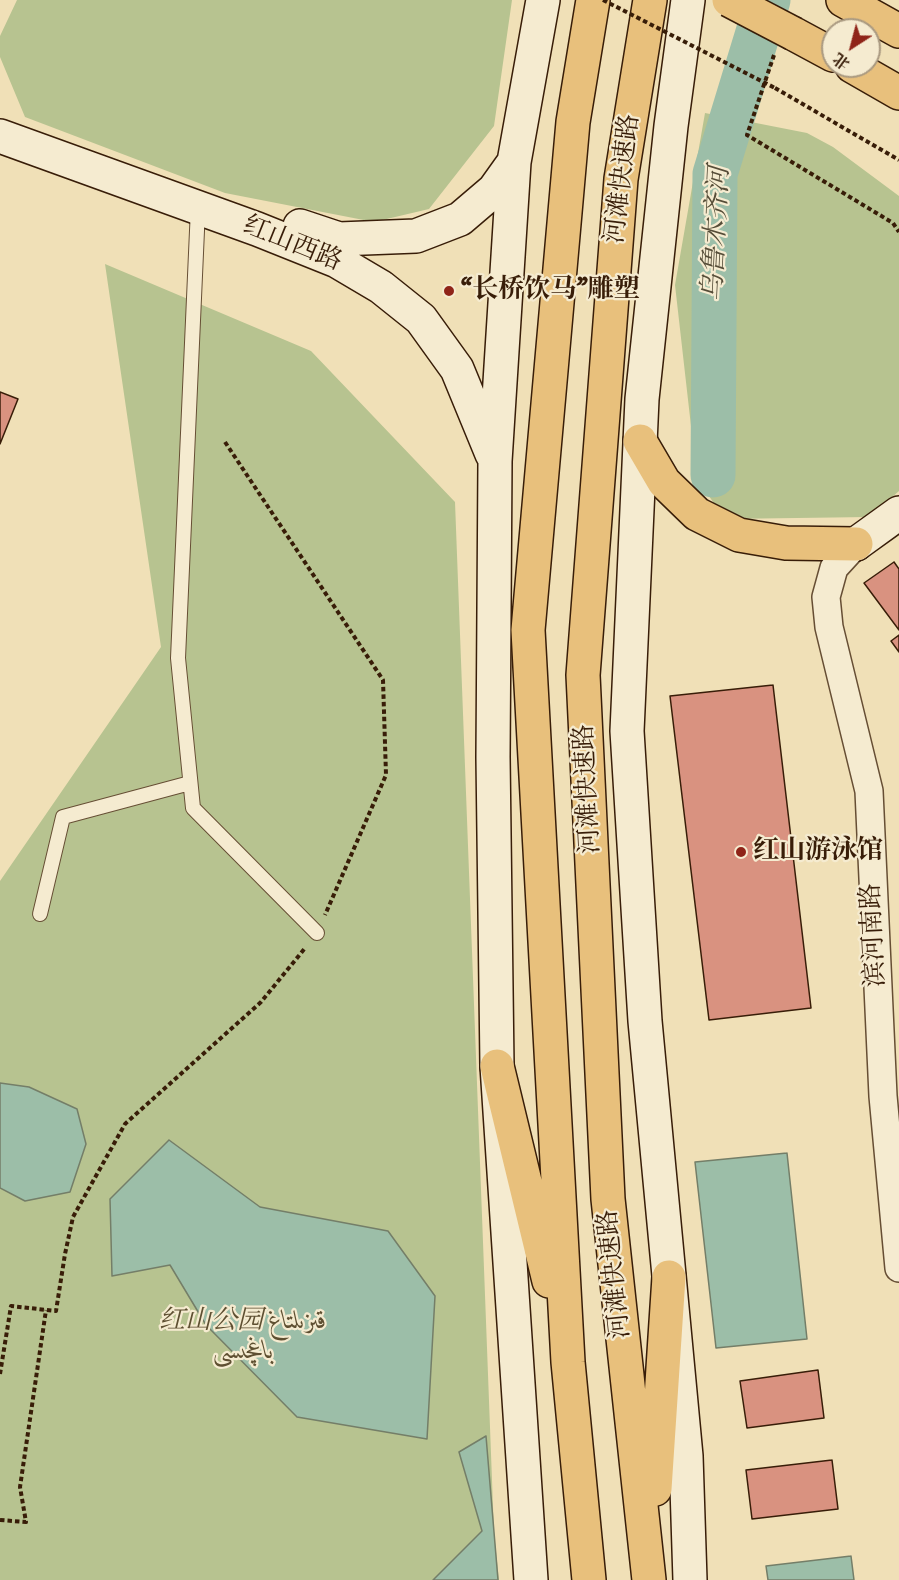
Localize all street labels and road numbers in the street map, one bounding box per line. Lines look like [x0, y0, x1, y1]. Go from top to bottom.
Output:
street label: 河滩快速路 [601, 113, 647, 245]
street label: 红山西路 [238, 211, 346, 279]
street label: 河滩快速路 [570, 723, 608, 855]
street label: 滨河南路 [857, 882, 893, 988]
street label: 河滩快速路 [594, 1208, 638, 1340]

